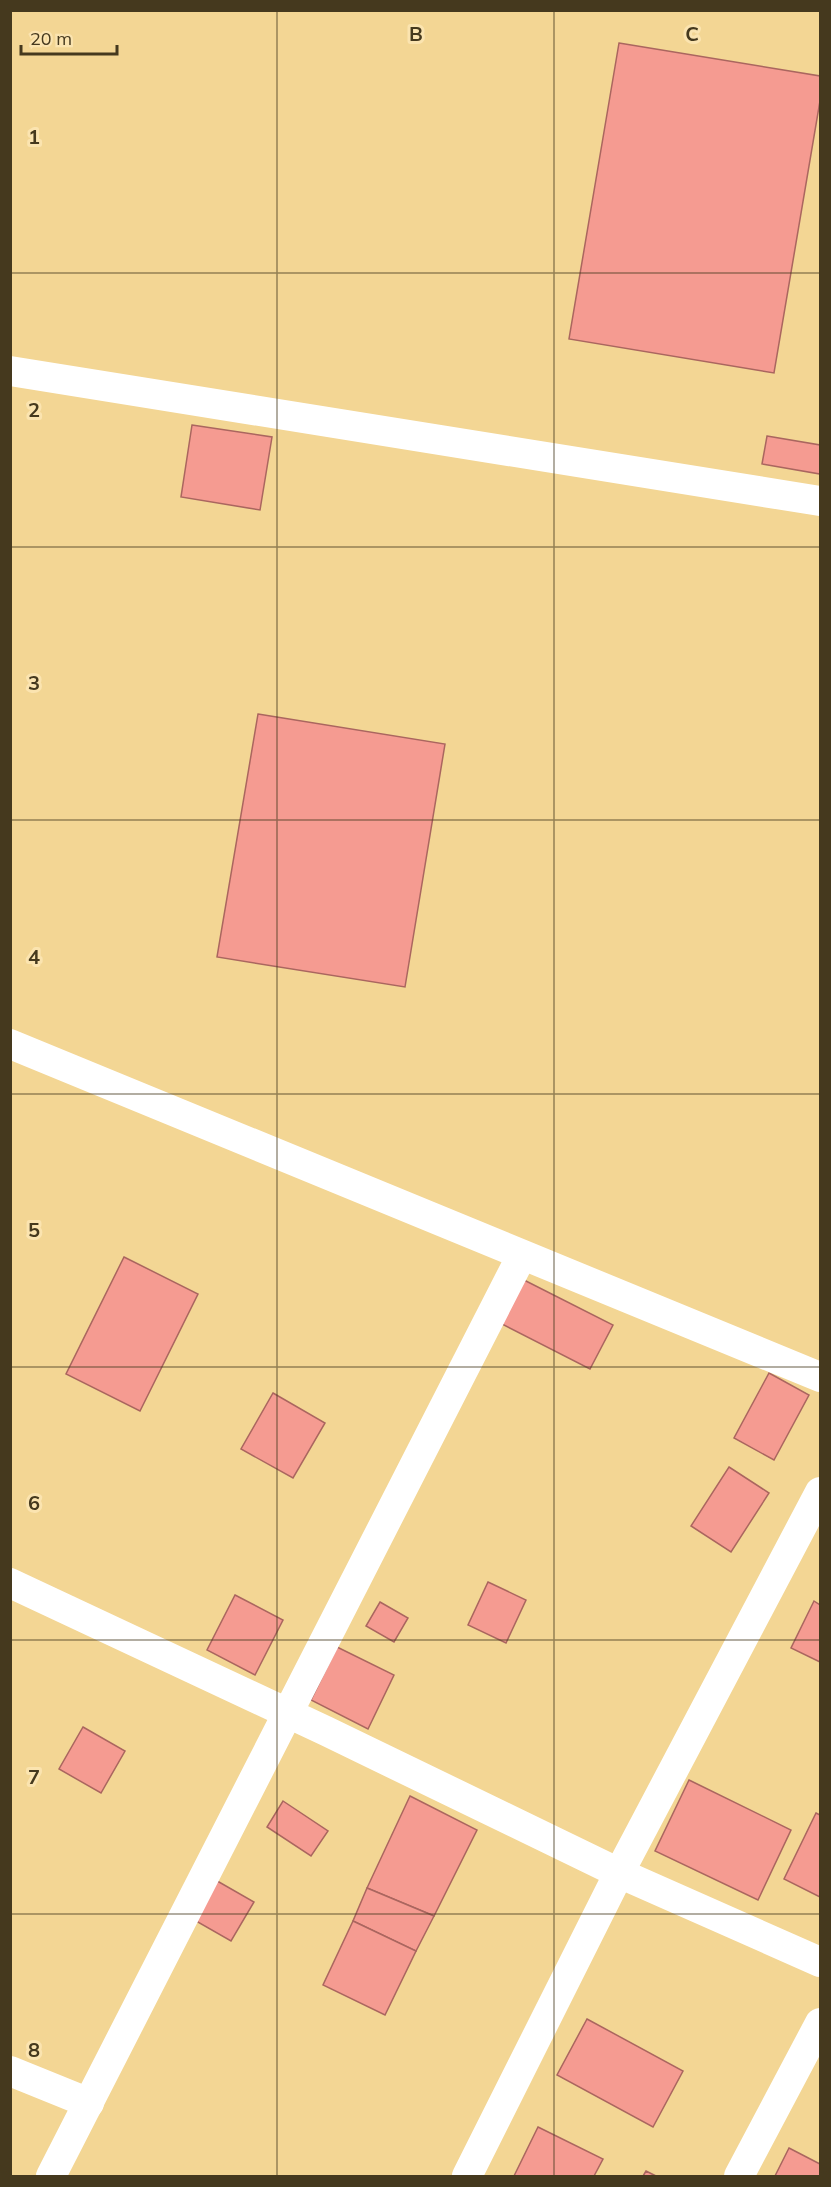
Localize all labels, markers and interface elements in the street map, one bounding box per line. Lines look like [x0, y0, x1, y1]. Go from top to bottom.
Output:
scale bar [21, 18, 117, 56]
text: B [409, 21, 423, 46]
text: C [685, 21, 699, 46]
text: 20 m [30, 27, 72, 50]
text: 1 [28, 124, 40, 149]
text: 2 [28, 397, 40, 422]
text: 3 [28, 670, 40, 695]
text: 4 [28, 944, 40, 969]
text: 5 [28, 1217, 40, 1242]
text: 6 [28, 1490, 40, 1515]
text: 7 [28, 1764, 40, 1789]
text: 8 [28, 2037, 40, 2062]

